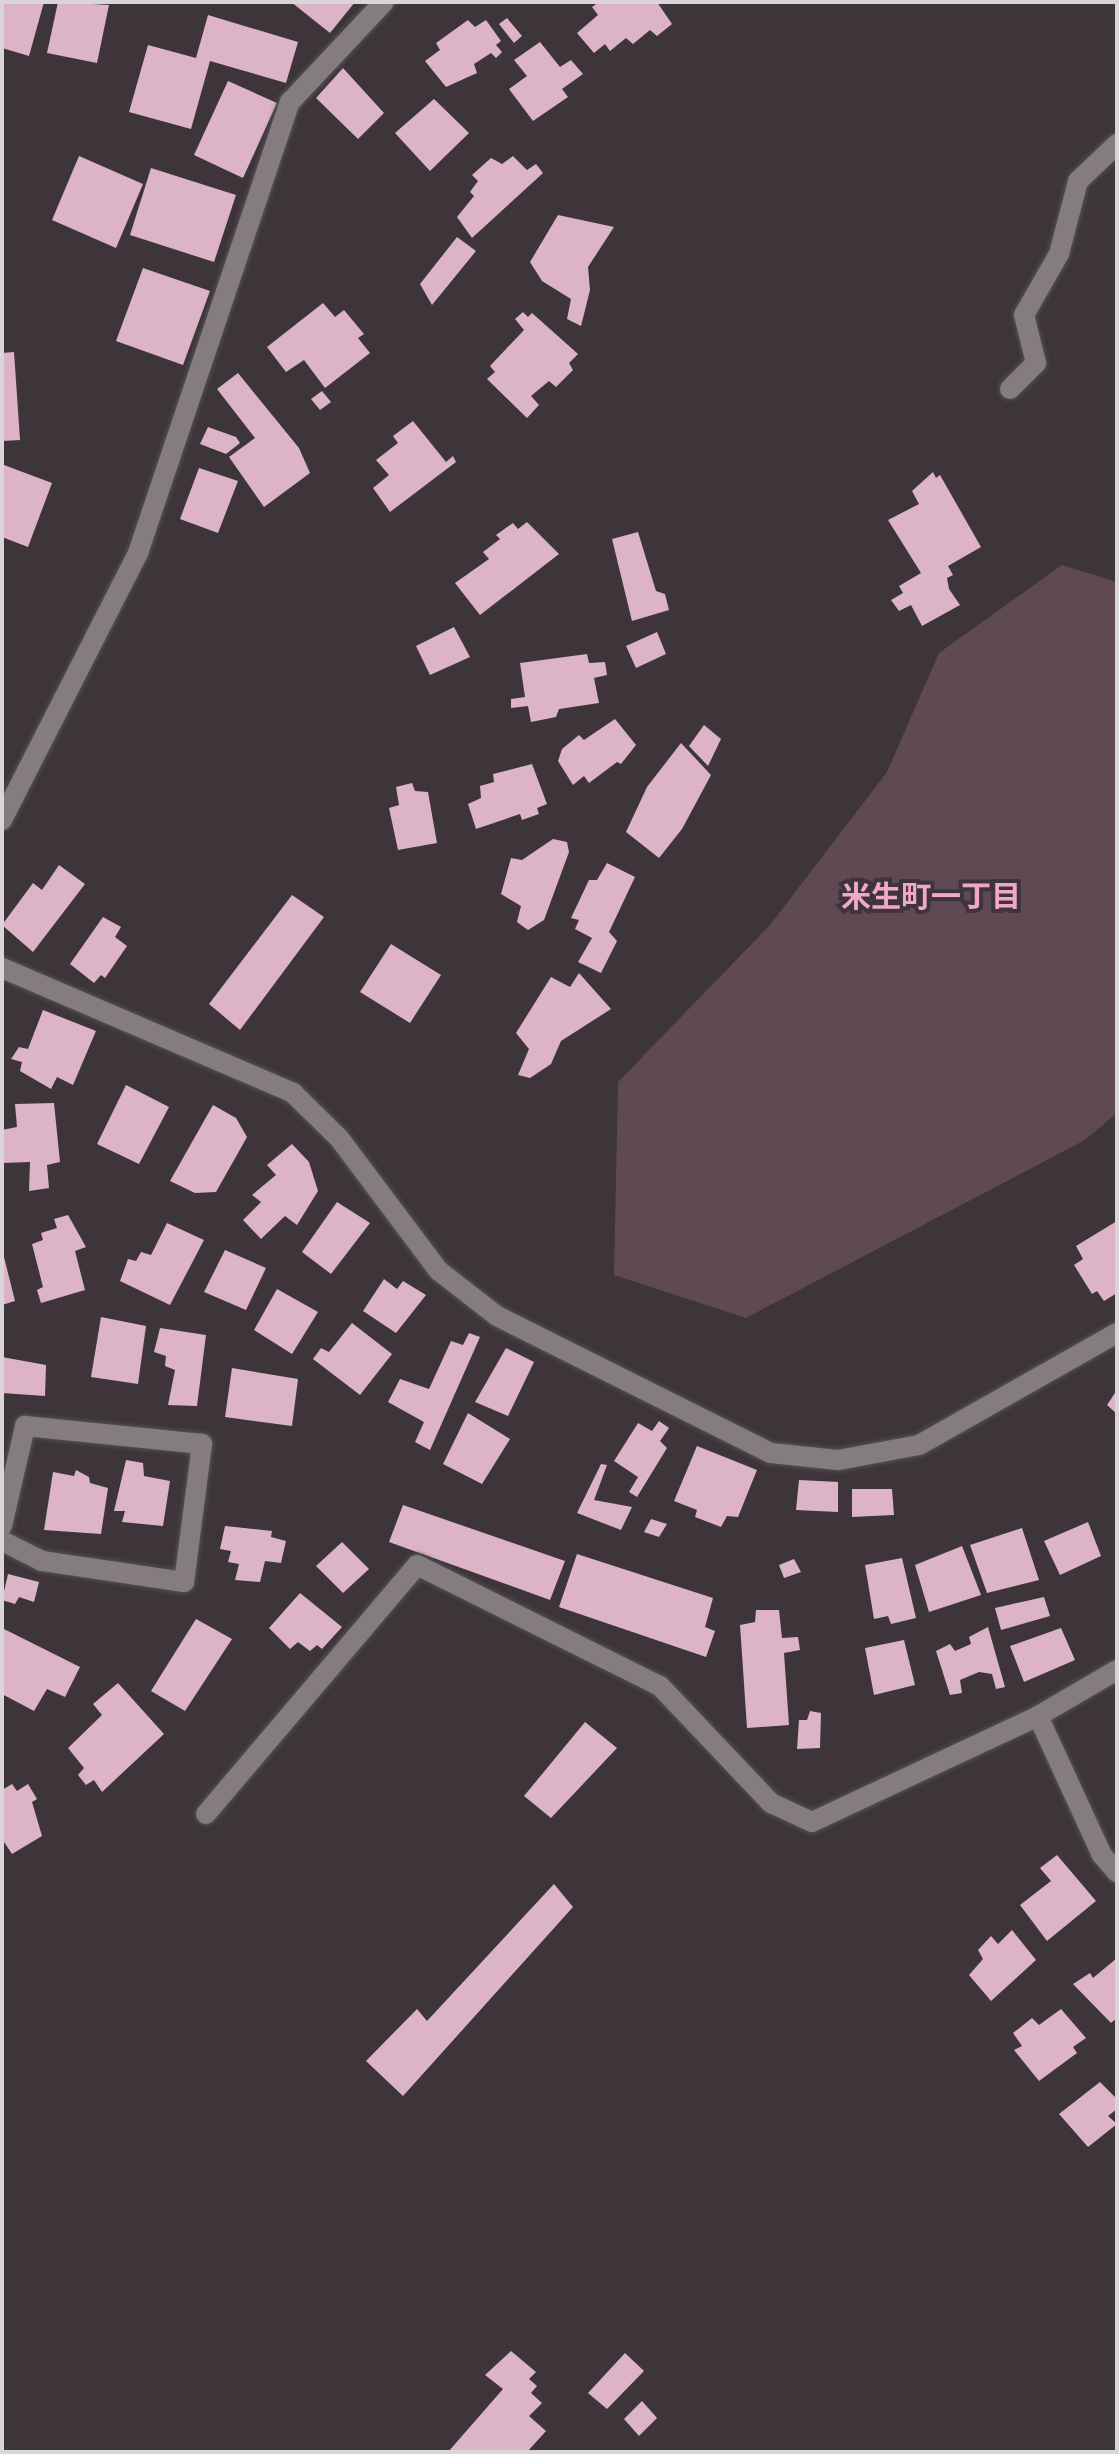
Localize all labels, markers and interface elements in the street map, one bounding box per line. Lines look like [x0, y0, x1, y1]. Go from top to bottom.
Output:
district label: 米生町一丁目 [841, 879, 1021, 915]

